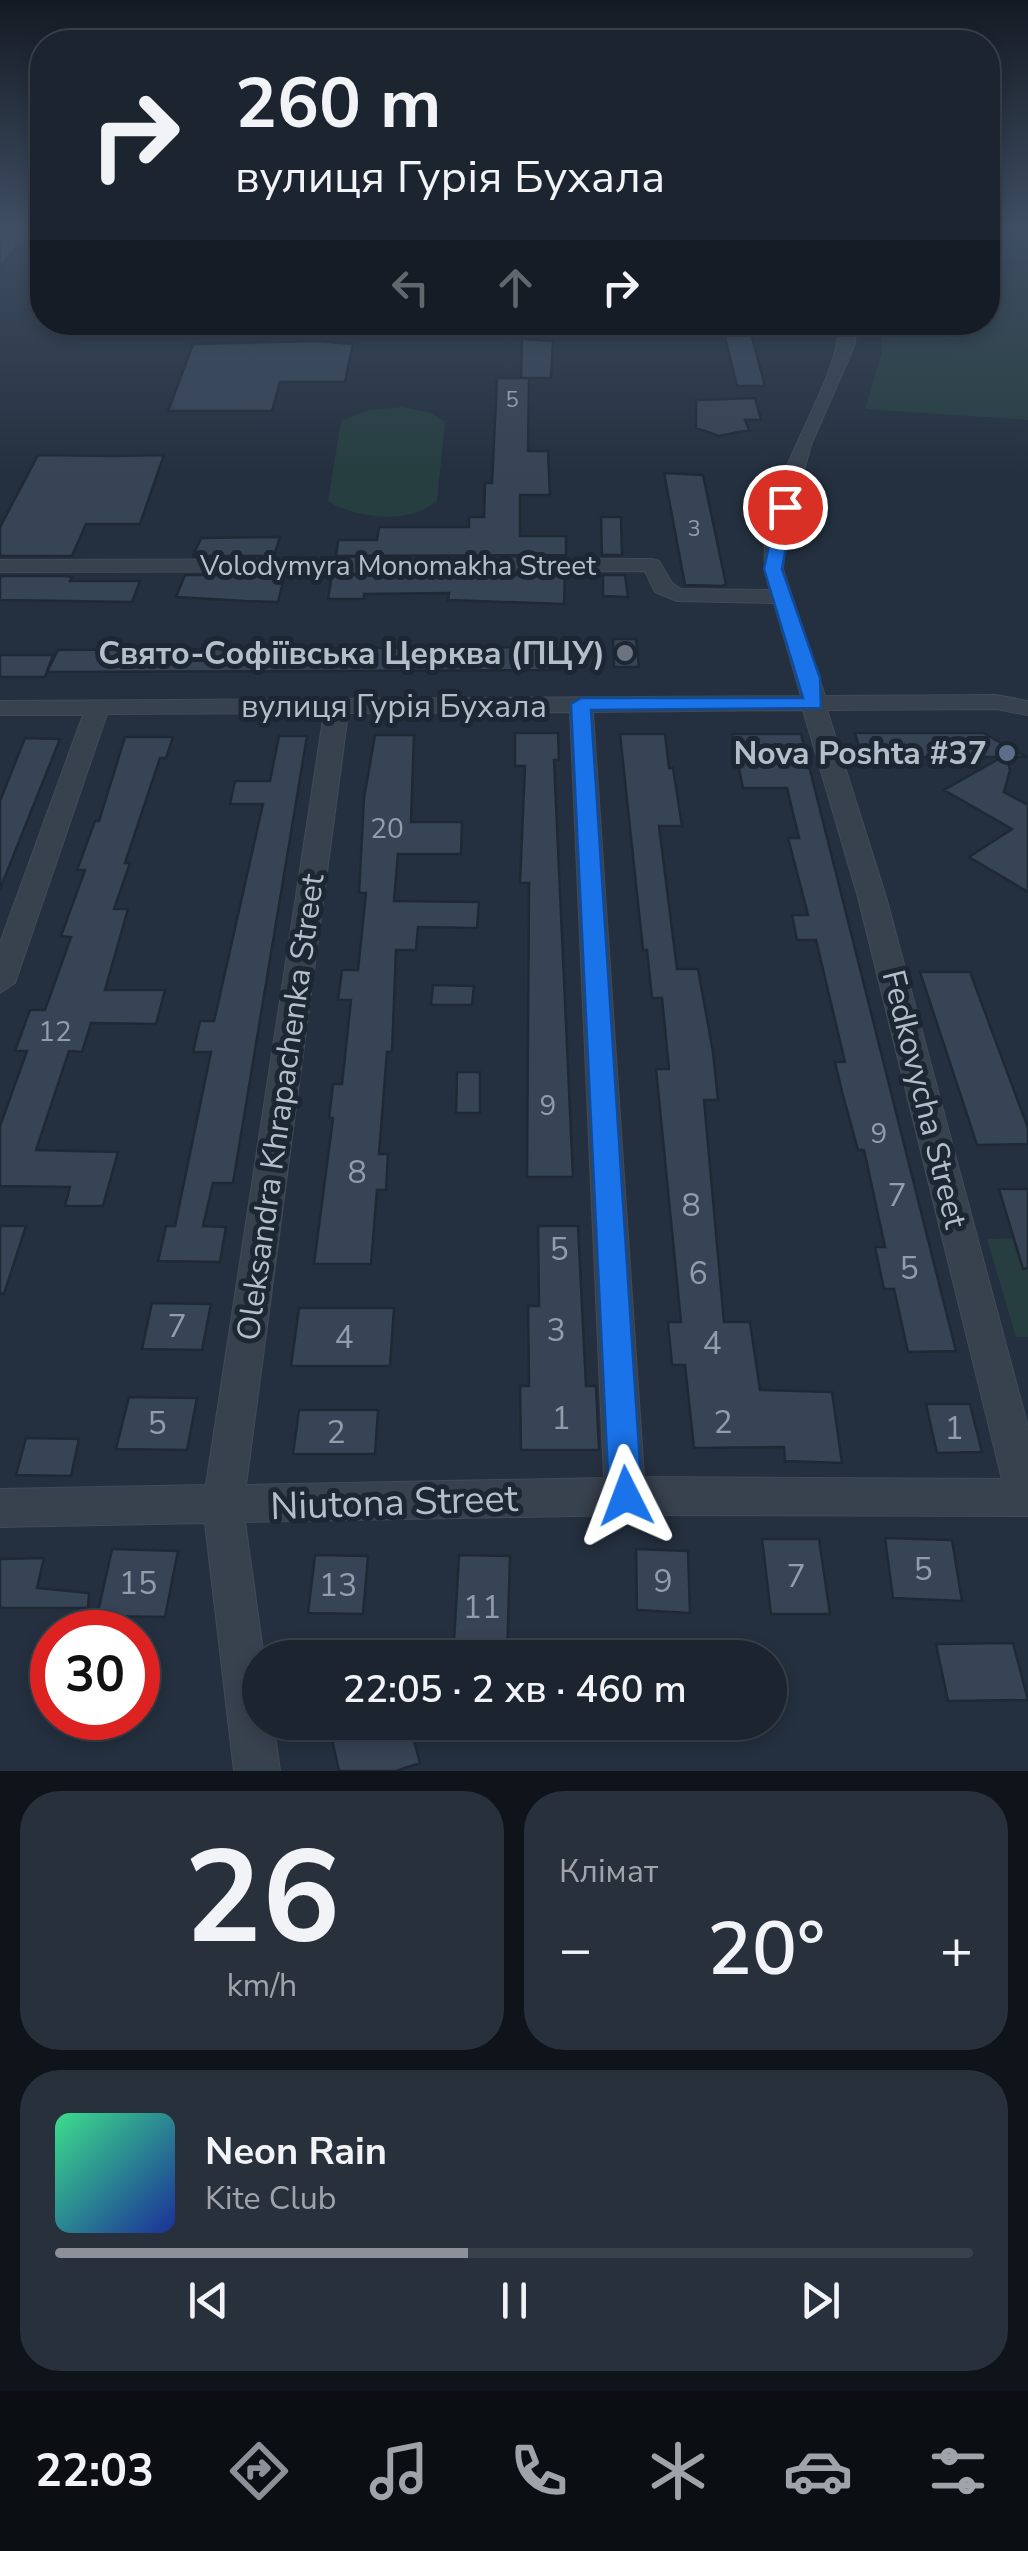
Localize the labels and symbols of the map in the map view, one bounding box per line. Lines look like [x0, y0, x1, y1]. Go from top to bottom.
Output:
house number: 5 [505, 385, 519, 415]
pin [743, 465, 828, 550]
house number: 3 [687, 514, 701, 544]
street label: Volodymyra Monomakha Street [199, 547, 596, 585]
place label: Свято-Софіївська Церква (ПЦУ) [98, 632, 605, 675]
marker: Свято-Софіївська Церква (ПЦУ) [614, 642, 636, 664]
street label: вулиця Гурія Бухала [241, 685, 547, 728]
place label: Nova Poshta #37 [733, 732, 987, 775]
marker: Nova Poshta #37 [996, 742, 1018, 764]
house number: 20 [370, 810, 404, 848]
street label: Oleksandra Khrapachenka Street [226, 870, 335, 1343]
street label: Fedkovycha Street [872, 966, 978, 1233]
house number: 12 [38, 1013, 72, 1051]
house number: 9 [540, 1087, 556, 1125]
house number: 9 [871, 1115, 887, 1153]
house number: 8 [347, 1151, 367, 1194]
house number: 7 [887, 1174, 907, 1217]
house number: 8 [681, 1184, 701, 1227]
house number: 5 [549, 1228, 569, 1271]
house number: 5 [899, 1247, 919, 1290]
house number: 6 [688, 1252, 708, 1295]
house number: 7 [167, 1305, 187, 1348]
house number: 3 [546, 1309, 566, 1352]
house number: 4 [334, 1316, 354, 1359]
house number: 4 [702, 1322, 722, 1365]
house number: 1 [551, 1397, 571, 1440]
house number: 2 [713, 1401, 733, 1444]
house number: 5 [147, 1402, 167, 1445]
house number: 1 [944, 1407, 964, 1450]
house number: 2 [326, 1411, 346, 1454]
position arrow [574, 1444, 678, 1548]
street label: Niutona Street [269, 1473, 519, 1532]
house number: 5 [913, 1548, 933, 1591]
house number: 7 [786, 1555, 806, 1598]
house number: 9 [653, 1560, 673, 1603]
house number: 15 [119, 1562, 157, 1605]
house number: 13 [319, 1564, 357, 1607]
house number: 11 [463, 1586, 501, 1629]
speed limit sign: 30 [30, 1610, 160, 1740]

